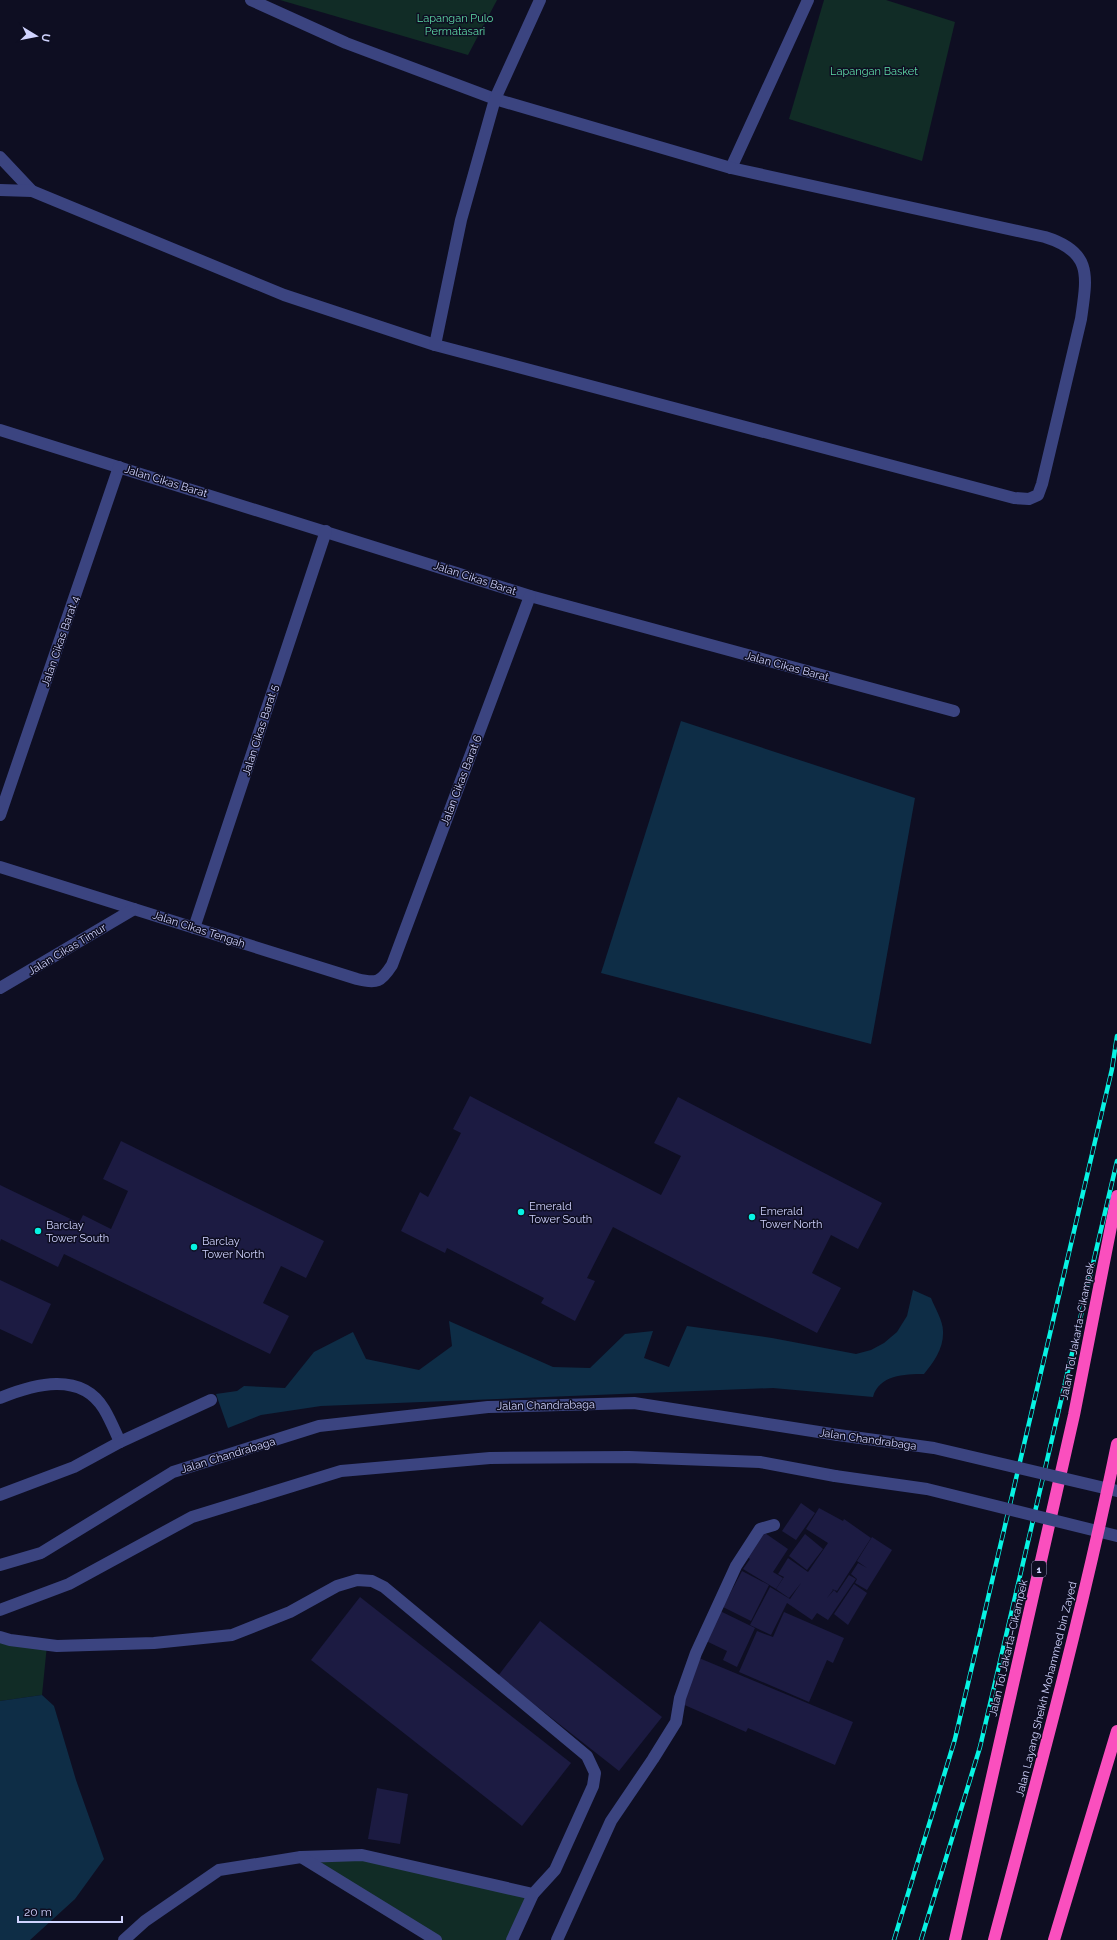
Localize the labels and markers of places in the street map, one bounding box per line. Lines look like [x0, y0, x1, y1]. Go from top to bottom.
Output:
place label: Emerald Tower South [529, 1200, 592, 1226]
place label: Emerald Tower North [760, 1205, 822, 1231]
marker: Emerald Tower South [516, 1207, 526, 1217]
marker: Emerald Tower North [747, 1212, 757, 1222]
place label: Barclay Tower South [46, 1219, 109, 1245]
marker: Barclay Tower South [33, 1226, 43, 1236]
place label: Barclay Tower North [202, 1235, 264, 1261]
marker: Barclay Tower North [189, 1242, 199, 1252]

